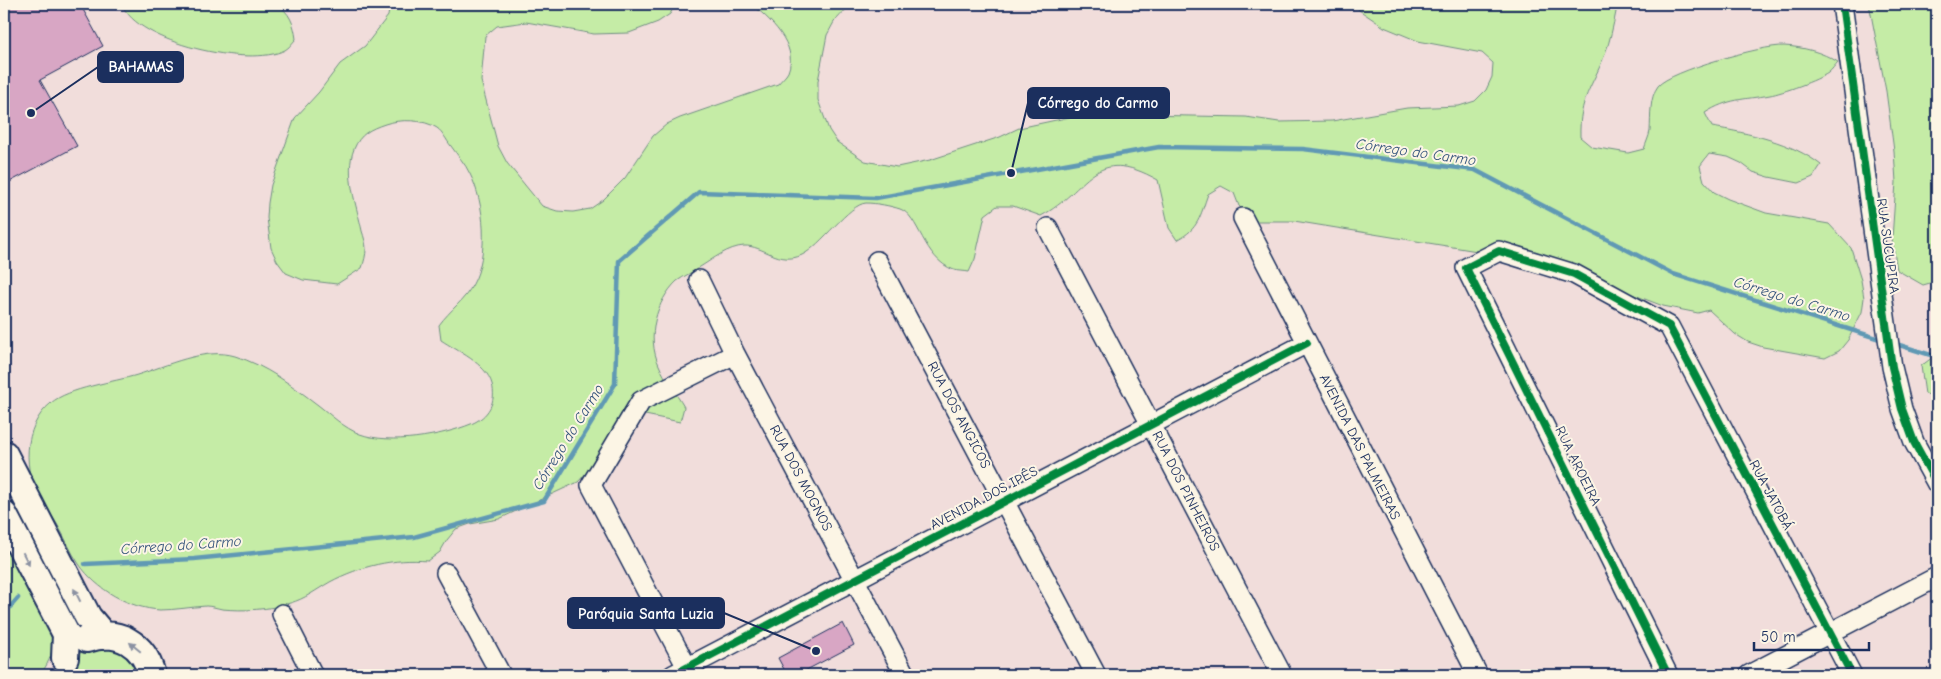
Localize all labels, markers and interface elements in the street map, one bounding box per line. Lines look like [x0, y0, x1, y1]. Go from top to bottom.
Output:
callout: BAHAMAS [98, 52, 183, 82]
text: BAHAMAS [109, 58, 174, 76]
callout: Córrego do Carmo [1028, 88, 1169, 118]
text: Córrego do Carmo [1038, 94, 1158, 112]
water label: Córrego do Carmo [1355, 135, 1477, 169]
street label: RUA SUCUPIRA [1873, 197, 1903, 295]
water label: Córrego do Carmo [1731, 273, 1853, 325]
street label: RUA DOS ANGICOS [924, 359, 994, 472]
street label: AVENIDA DAS PALMEIRAS [1316, 371, 1404, 523]
water label: Córrego do Carmo [528, 381, 608, 493]
street label: RUA DOS MOGNOS [766, 422, 836, 534]
street label: RUA AROEIRA [1551, 423, 1605, 509]
street label: RUA DOS PINHEIROS [1148, 428, 1224, 554]
street label: RUA JATOBÁ [1746, 457, 1796, 533]
street label: AVENIDA DOS IPÊS [927, 462, 1041, 534]
water label: Córrego do Carmo [120, 532, 242, 558]
one-way arrow [22, 551, 30, 566]
one-way arrow [73, 588, 81, 602]
callout: Paróquia Santa Luzia [568, 598, 724, 628]
text: Paróquia Santa Luzia [578, 605, 714, 623]
scale bar [1754, 619, 1868, 651]
text: 50 m [1761, 628, 1796, 646]
one-way arrow [128, 641, 141, 652]

